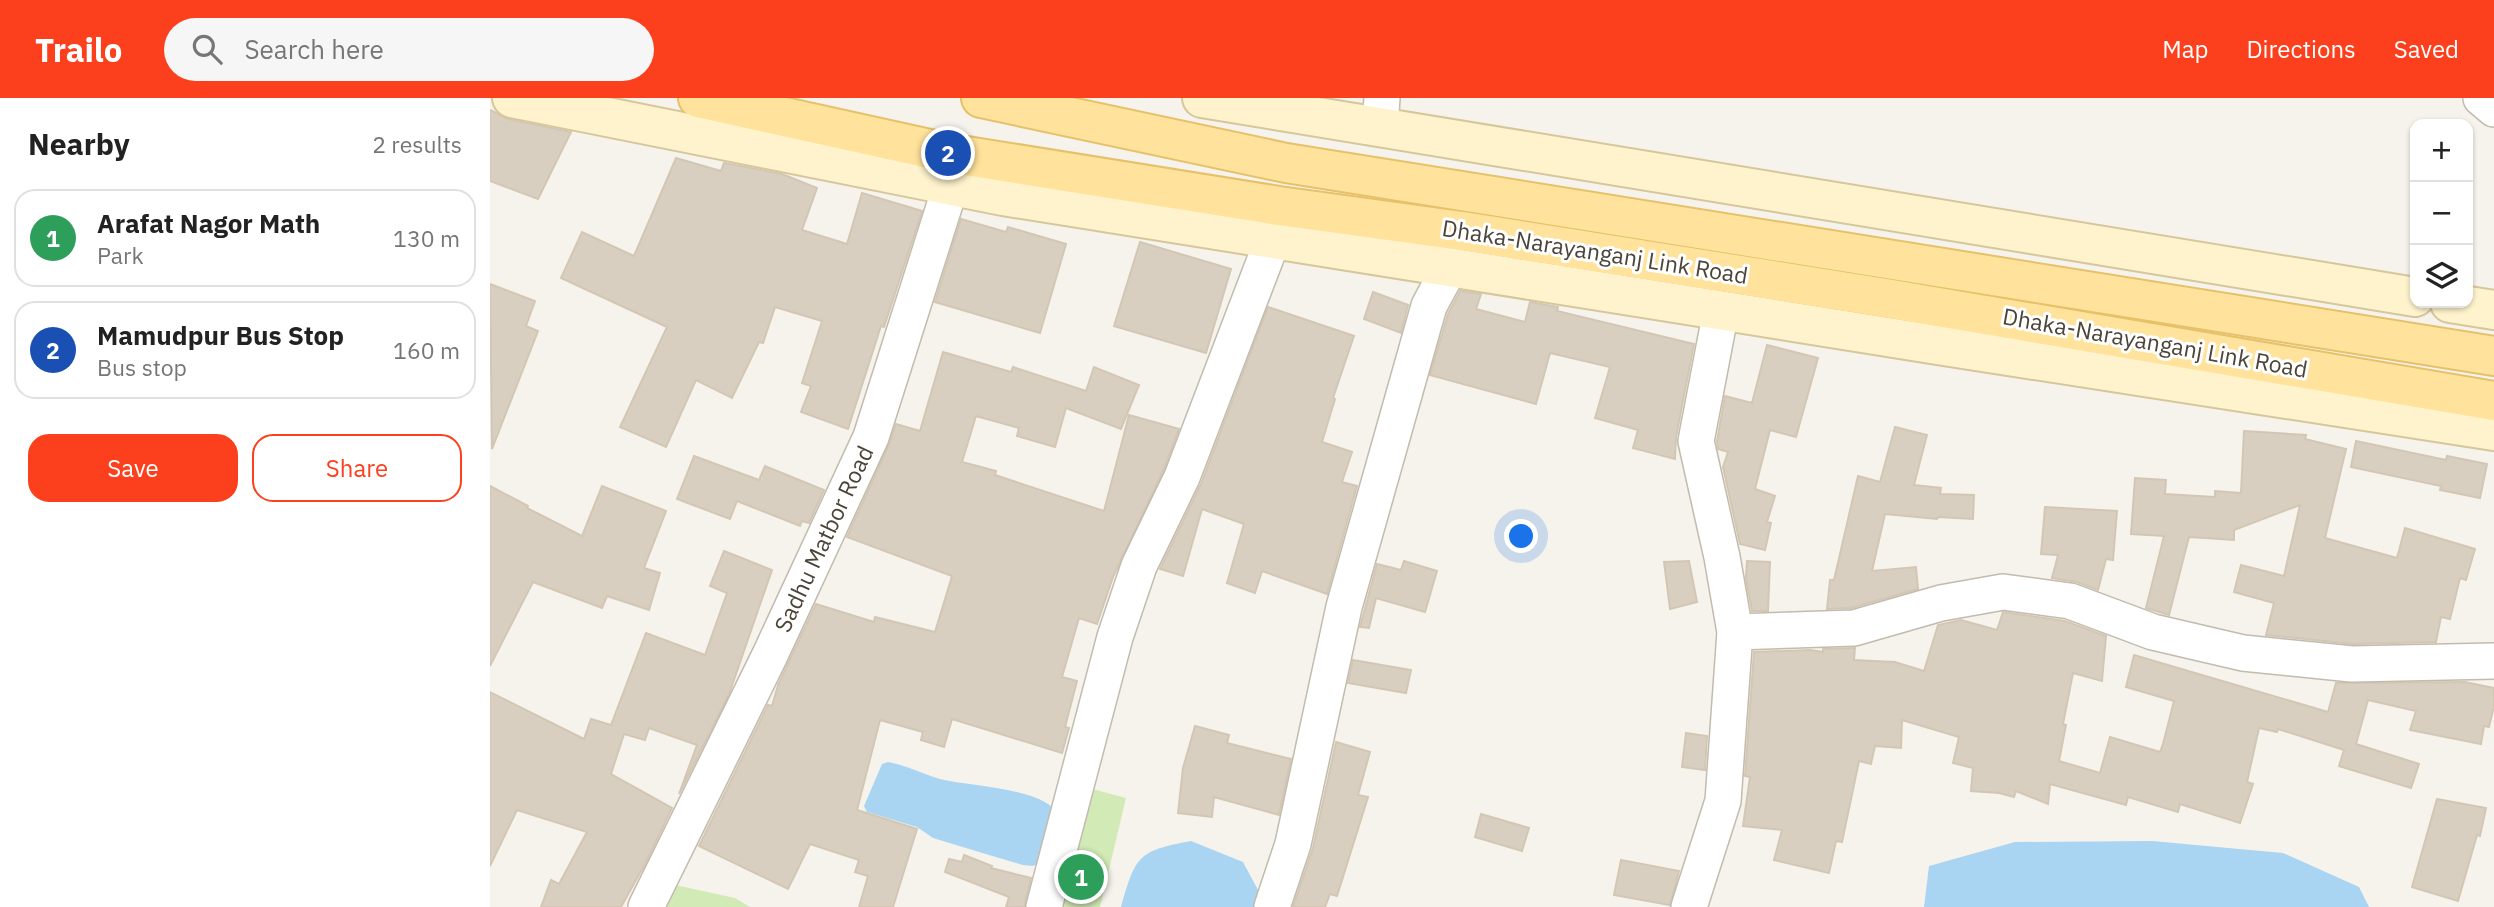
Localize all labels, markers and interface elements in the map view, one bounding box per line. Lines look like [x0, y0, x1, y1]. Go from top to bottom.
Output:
search box [164, 18, 654, 81]
text: Trailo [35, 28, 122, 71]
icon: search [188, 30, 226, 68]
text: Search here [244, 32, 384, 66]
text: Map [2162, 33, 2208, 65]
text: Directions [2246, 33, 2356, 65]
text: Saved [2394, 33, 2459, 65]
map controls [2410, 119, 2473, 308]
button: + [2410, 119, 2473, 182]
text: Nearby [28, 124, 130, 163]
pin: 2 [925, 127, 971, 179]
text: 2 results [372, 129, 462, 159]
button: − [2410, 182, 2473, 245]
text: Arafat Nagor Math [97, 206, 320, 240]
street label: Dhaka-Narayanganj Link Road [1440, 212, 1750, 290]
text: 1 [46, 223, 60, 253]
text: 130 m [393, 223, 460, 253]
text: Park [97, 240, 144, 270]
button: layers [2410, 245, 2473, 308]
street label: Dhaka-Narayanganj Link Road [2000, 300, 2310, 384]
text: Mamudpur Bus Stop [97, 318, 344, 352]
text: 2 [46, 335, 60, 365]
text: 160 m [393, 335, 460, 365]
text: Bus stop [97, 352, 187, 382]
button: Save [28, 434, 238, 502]
button: Share [252, 434, 462, 502]
street label: Sadhu Matbor Road [767, 440, 879, 637]
your location [1504, 519, 1538, 553]
pin: 1 [1058, 851, 1104, 903]

